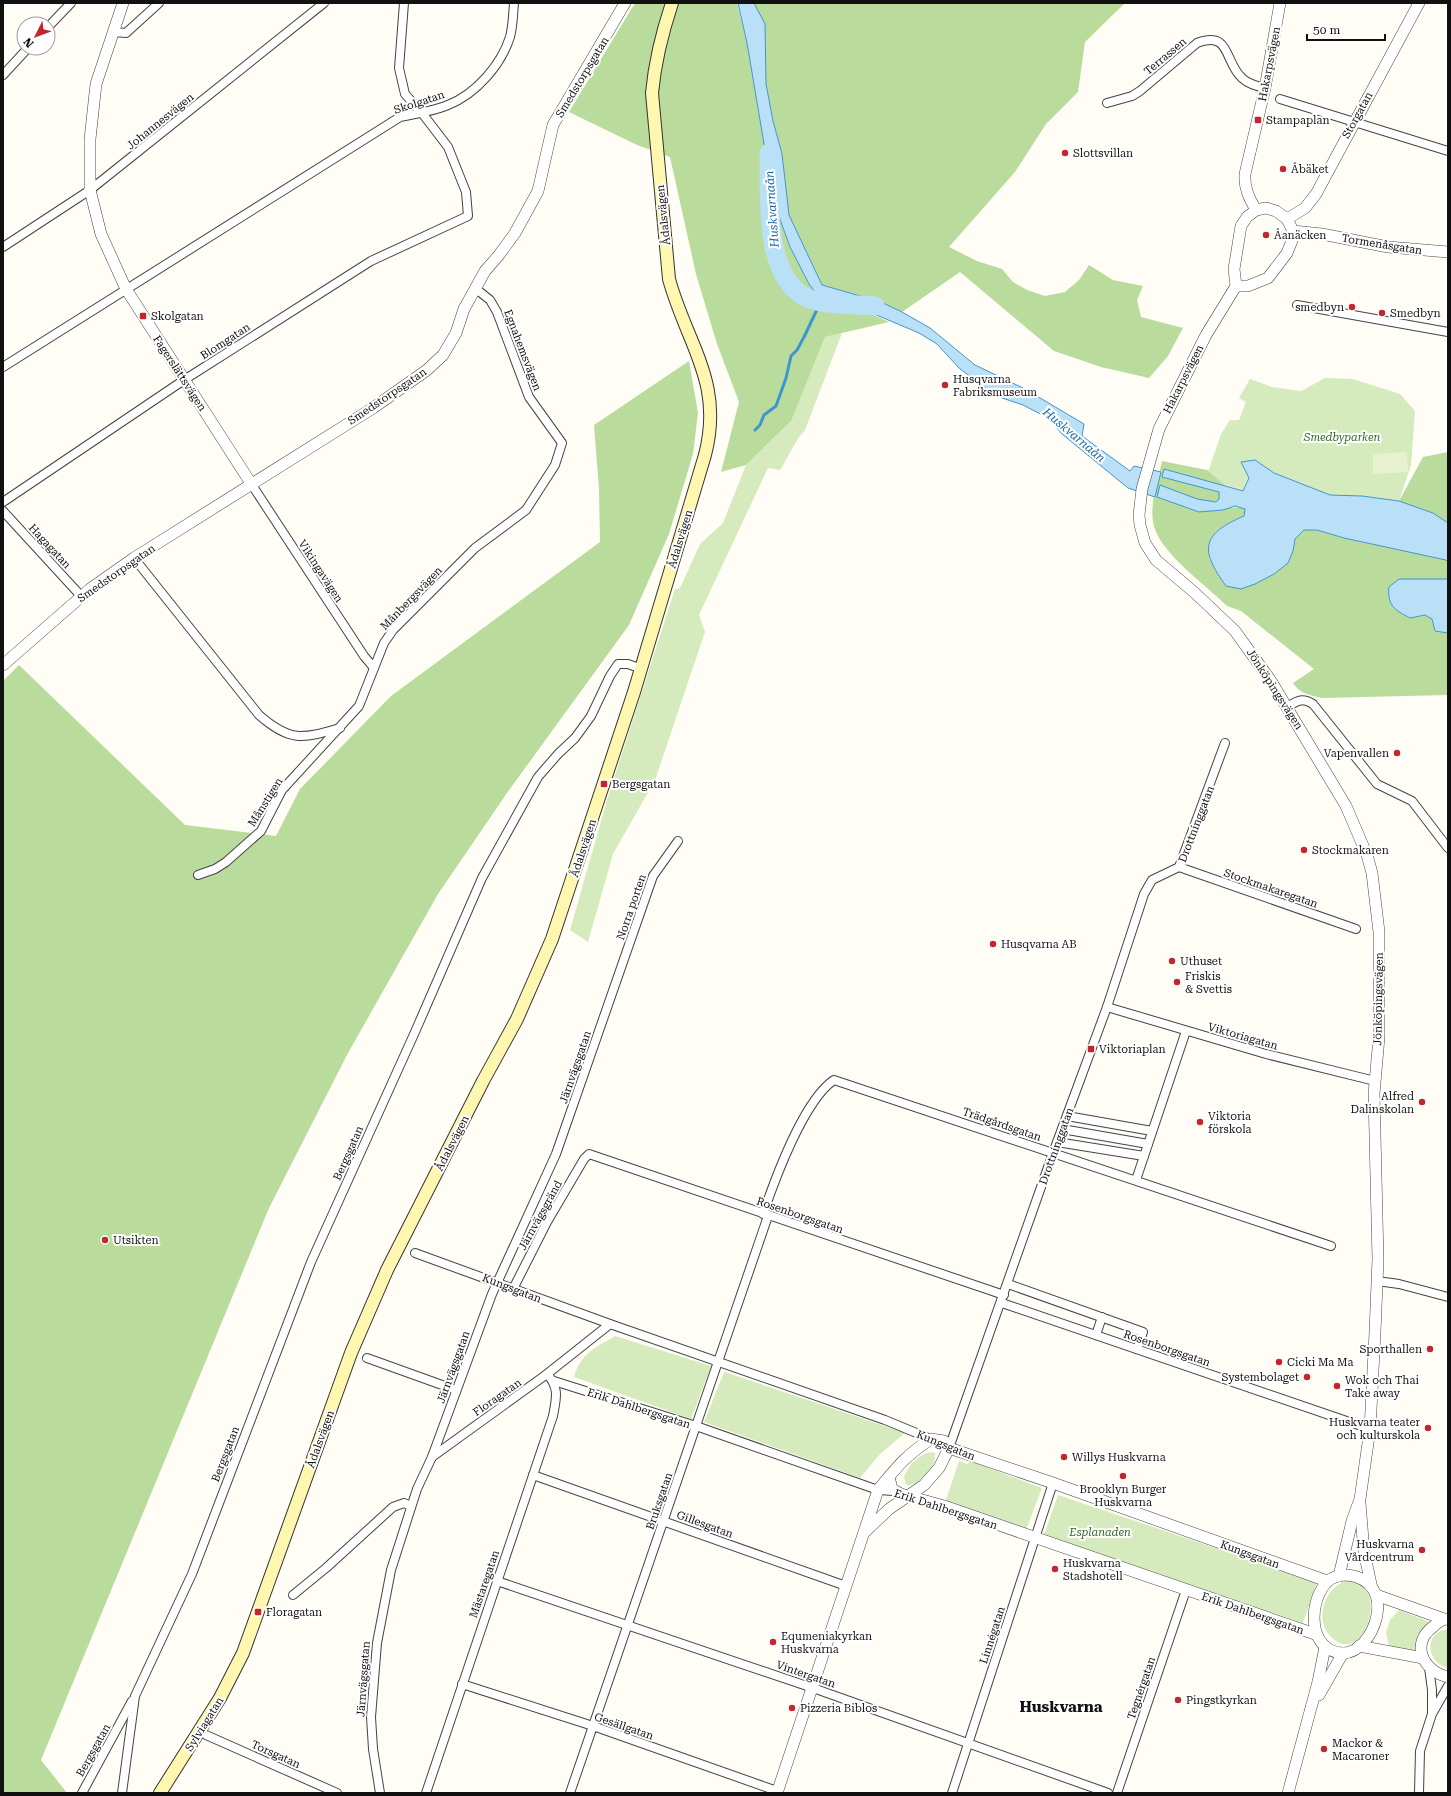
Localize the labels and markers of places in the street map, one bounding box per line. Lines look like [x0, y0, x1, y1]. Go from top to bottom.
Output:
place label: Stampaplan [1266, 114, 1330, 127]
marker: Stampaplan [1253, 115, 1263, 125]
place label: Slottsvillan [1073, 147, 1133, 160]
marker: Slottsvillan [1060, 148, 1070, 158]
place label: Åbäket [1291, 162, 1329, 176]
marker: Åbäket [1278, 164, 1288, 174]
place label: Åanäcken [1274, 228, 1326, 242]
marker: Åanäcken [1261, 230, 1271, 240]
place label: smedbyn [1295, 301, 1344, 314]
marker: smedbyn [1347, 302, 1357, 312]
place label: Smedbyn [1390, 307, 1441, 320]
marker: Smedbyn [1377, 308, 1387, 318]
place label: Skolgatan [151, 310, 204, 323]
marker: Skolgatan [138, 311, 148, 321]
place label: Husqvarna Fabriksmuseum [953, 373, 1037, 399]
marker: Husqvarna Fabriksmuseum [940, 380, 950, 390]
place label: Vapenvallen [1324, 747, 1389, 760]
marker: Vapenvallen [1392, 748, 1402, 758]
place label: Bergsgatan [612, 778, 670, 791]
marker: Bergsgatan [599, 779, 609, 789]
place label: Stockmakaren [1312, 844, 1389, 857]
marker: Stockmakaren [1299, 845, 1309, 855]
place label: Husqvarna AB [1001, 938, 1077, 951]
marker: Husqvarna AB [988, 939, 998, 949]
place label: Uthuset [1180, 955, 1222, 968]
marker: Uthuset [1167, 956, 1177, 966]
place label: Friskis & Svettis [1185, 970, 1232, 996]
marker: Friskis & Svettis [1172, 977, 1182, 987]
place label: Viktoriaplan [1099, 1043, 1166, 1056]
marker: Viktoriaplan [1086, 1044, 1096, 1054]
place label: Alfred Dalinskolan [1350, 1090, 1414, 1116]
marker: Alfred Dalinskolan [1417, 1097, 1427, 1107]
place label: Viktoria förskola [1208, 1110, 1252, 1136]
marker: Viktoria förskola [1195, 1117, 1205, 1127]
place label: Utsikten [113, 1234, 159, 1247]
marker: Utsikten [100, 1235, 110, 1245]
place label: Sporthallen [1359, 1343, 1422, 1356]
marker: Sporthallen [1425, 1344, 1435, 1354]
place label: Cicki Ma Ma [1287, 1356, 1353, 1369]
marker: Cicki Ma Ma [1274, 1357, 1284, 1367]
place label: Systembolaget [1221, 1371, 1299, 1384]
marker: Systembolaget [1302, 1372, 1312, 1382]
place label: Wok och Thai Take away [1345, 1374, 1419, 1400]
marker: Wok och Thai Take away [1332, 1381, 1342, 1391]
place label: Huskvarna teater och kulturskola [1329, 1416, 1420, 1442]
marker: Huskvarna teater och kulturskola [1423, 1423, 1433, 1433]
place label: Willys Huskvarna [1072, 1451, 1166, 1464]
marker: Willys Huskvarna [1059, 1452, 1069, 1462]
marker: Brooklyn Burger Huskvarna [1118, 1471, 1128, 1481]
place label: Brooklyn Burger Huskvarna [1080, 1483, 1167, 1509]
place label: Huskvarna Vårdcentrum [1345, 1538, 1414, 1564]
marker: Huskvarna Vårdcentrum [1417, 1545, 1427, 1555]
place label: Huskvarna Stadshotell [1063, 1557, 1123, 1583]
marker: Huskvarna Stadshotell [1050, 1564, 1060, 1574]
place label: Floragatan [266, 1606, 322, 1619]
marker: Floragatan [253, 1607, 263, 1617]
place label: Equmeniakyrkan Huskvarna [781, 1630, 872, 1656]
marker: Equmeniakyrkan Huskvarna [768, 1637, 778, 1647]
place label: Pingstkyrkan [1186, 1694, 1257, 1707]
marker: Pingstkyrkan [1173, 1695, 1183, 1705]
place label: Pizzeria Biblos [800, 1702, 877, 1715]
marker: Pizzeria Biblos [787, 1703, 797, 1713]
place label: Mackor & Macaroner [1332, 1737, 1390, 1763]
marker: Mackor & Macaroner [1319, 1744, 1329, 1754]

